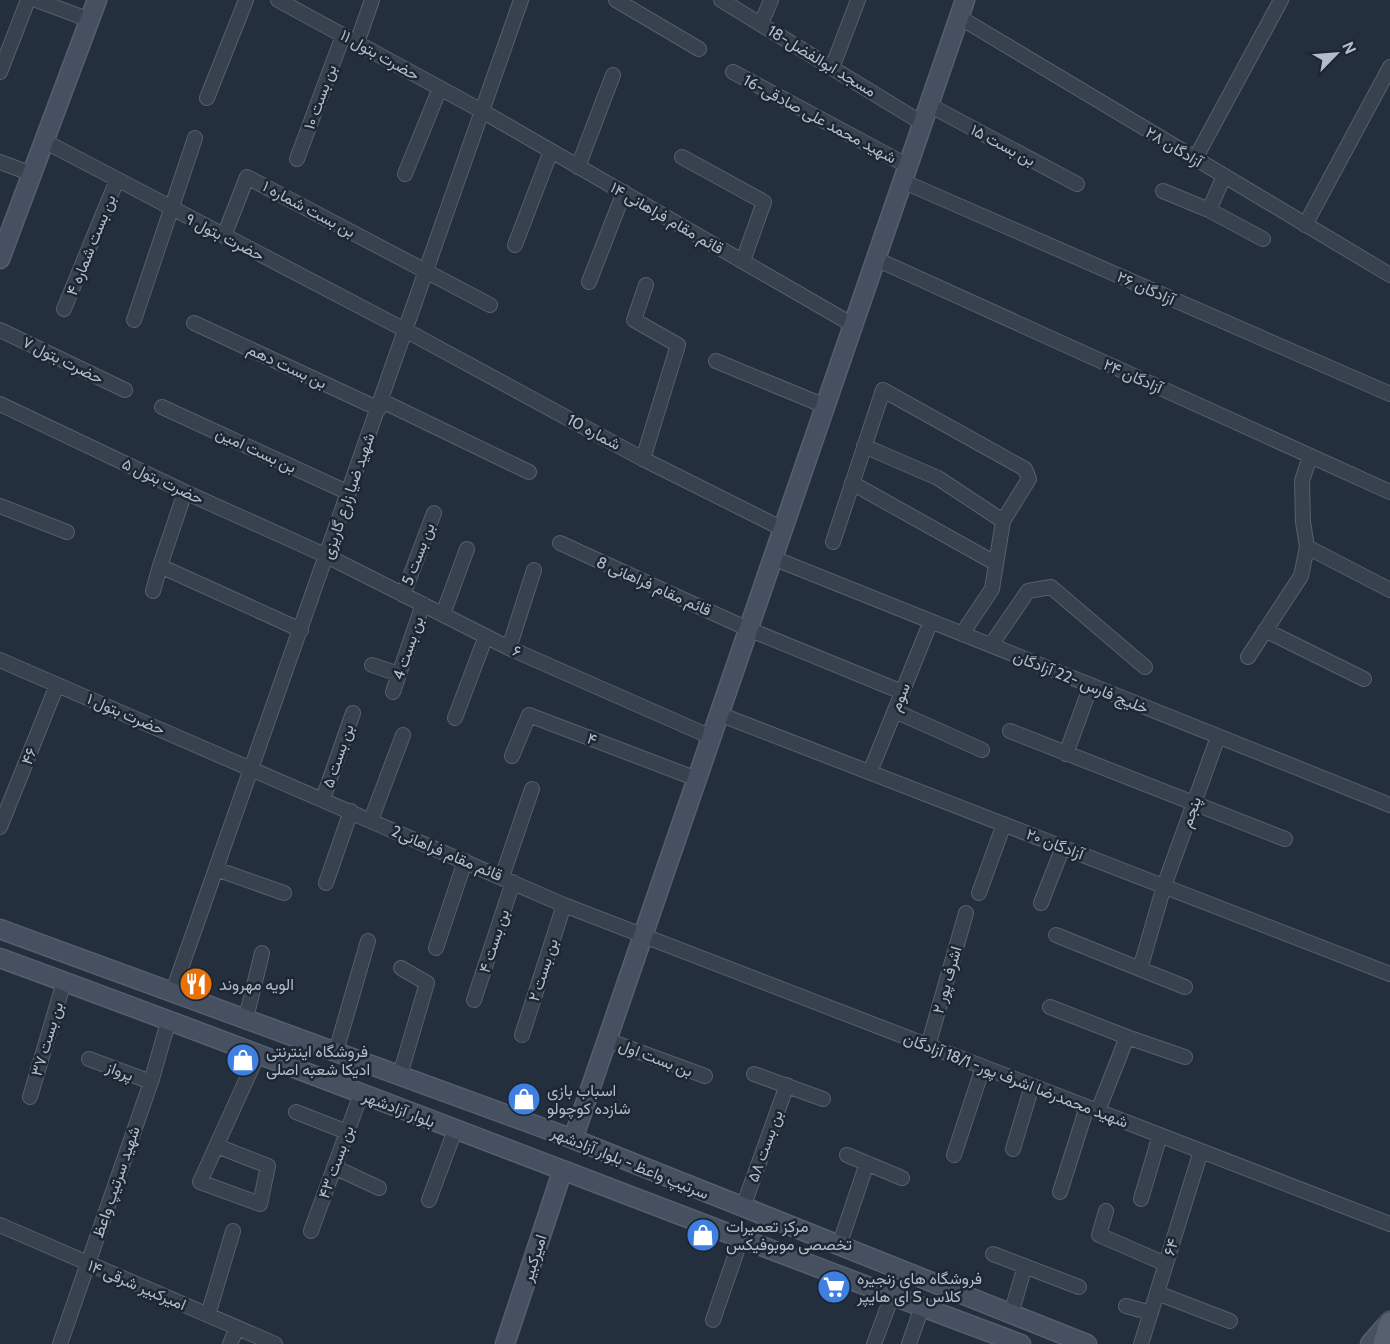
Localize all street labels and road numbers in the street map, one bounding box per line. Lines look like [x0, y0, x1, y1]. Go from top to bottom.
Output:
street label: مسجد ابوالفضل-18 [764, 21, 880, 102]
street label: حضرت بتول ۱۱ [337, 25, 423, 86]
street label: بن بست ۱۰ [299, 62, 341, 133]
street label: شهید محمد علی صادقی-16 [740, 71, 900, 168]
street label: بن بست ۱۵ [967, 120, 1039, 171]
street label: ۲۸ آزادگان [1142, 123, 1207, 173]
street label: بن بست شماره ۱ [259, 177, 359, 242]
street label: ۱۴ قائم مقام فراهانی [606, 178, 727, 259]
street label: بن بست شماره ۴ [62, 192, 121, 299]
street label: حضرت بتول ۹ [182, 209, 268, 266]
street label: ۲۶ آزادگان [1114, 267, 1179, 311]
street label: حضرت بتول ۷ [19, 332, 107, 389]
street label: بن بست دهم [244, 339, 330, 394]
street label: ۲۴ آزادگان [1100, 355, 1167, 399]
street label: شماره 10 [564, 410, 624, 455]
street label: بن بست امین [212, 423, 299, 478]
street label: شهید ضیا زارع گاریزی [317, 430, 380, 562]
street label: حضرت بتول ۵ [119, 454, 207, 509]
street label: بن بست 5 [397, 520, 439, 588]
street label: 8 قائم مقام فراهانی [593, 552, 714, 621]
street label: بن بست 4 [388, 614, 429, 683]
street label: ۶ [510, 641, 525, 661]
street label: خلیج فارس -22 آزادگان [1010, 646, 1152, 720]
street label: سوم [886, 680, 915, 714]
street label: حضرت بتول ۱ [84, 689, 168, 740]
street label: بن بست ۵ [318, 722, 359, 791]
street label: ۴ [584, 728, 600, 750]
street label: ۴۶ [17, 744, 41, 767]
street label: پنجم [1177, 794, 1207, 831]
street label: 2قائم مقام فراهانی [388, 821, 505, 886]
street label: ۲۰ آزادگان [1023, 824, 1088, 865]
street label: بن بست ۴ [475, 907, 514, 975]
street label: بن بست ۲ [524, 936, 563, 1004]
street label: ۲ اشرف پور [928, 944, 968, 1016]
street label: بن بست ۳۷ [27, 1000, 68, 1079]
street label: شهید محمدرضا اشرف پور- 18/1 آزادگان [900, 1028, 1131, 1134]
street label: بن بست اول [616, 1035, 696, 1082]
street label: پرواز [102, 1057, 136, 1087]
street label: بلوار آزادشهر [359, 1086, 438, 1132]
street label: بن بست ۵۸ [743, 1107, 788, 1185]
street label: سرتیپ واعظ - بلوار آزادشهر [547, 1122, 712, 1205]
street label: بن بست ۴۳ [314, 1123, 359, 1201]
street label: شهید سرتیپ واعظ [88, 1124, 146, 1241]
street label: امیرکبیر [517, 1232, 551, 1285]
street label: ۶۴ [1159, 1236, 1183, 1258]
street label: ۱۴ امیرکبیر شرقی [85, 1256, 189, 1315]

